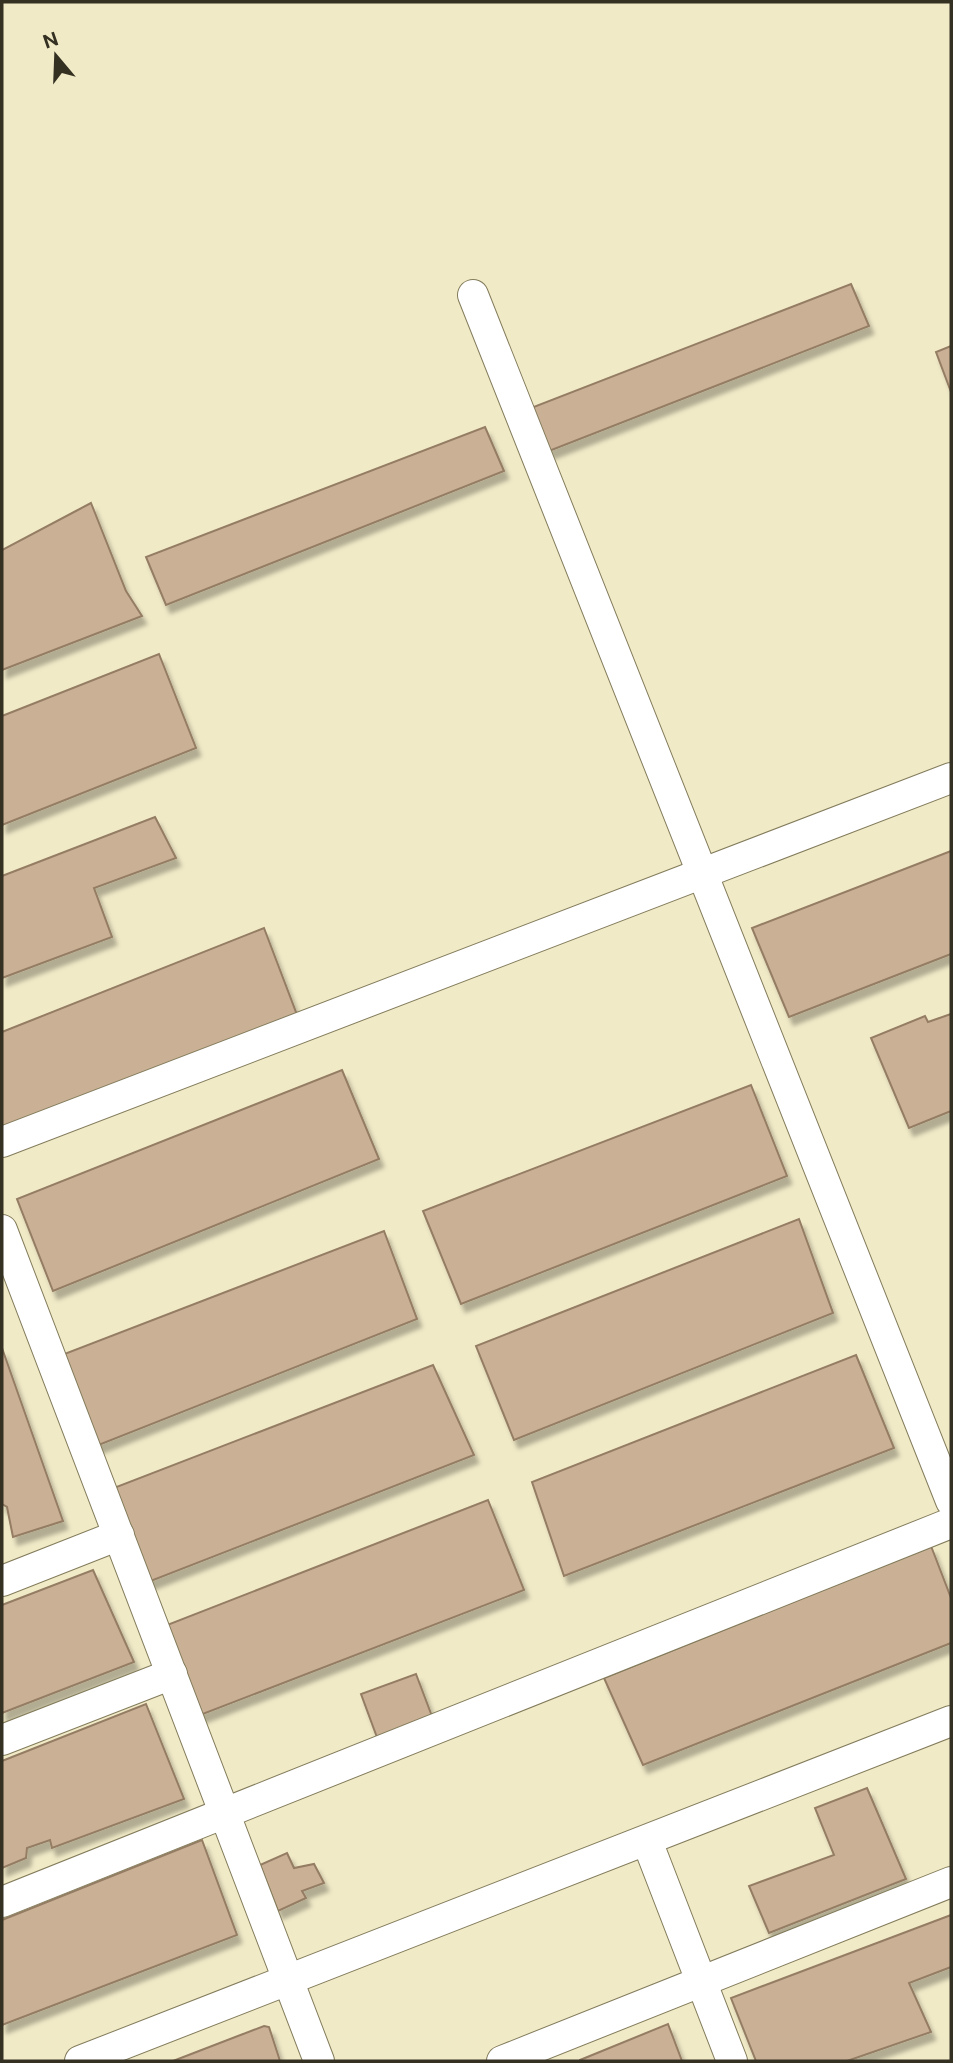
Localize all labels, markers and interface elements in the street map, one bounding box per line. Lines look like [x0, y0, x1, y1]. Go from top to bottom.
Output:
north arrow [21, 21, 91, 91]
text: N [40, 27, 61, 53]

